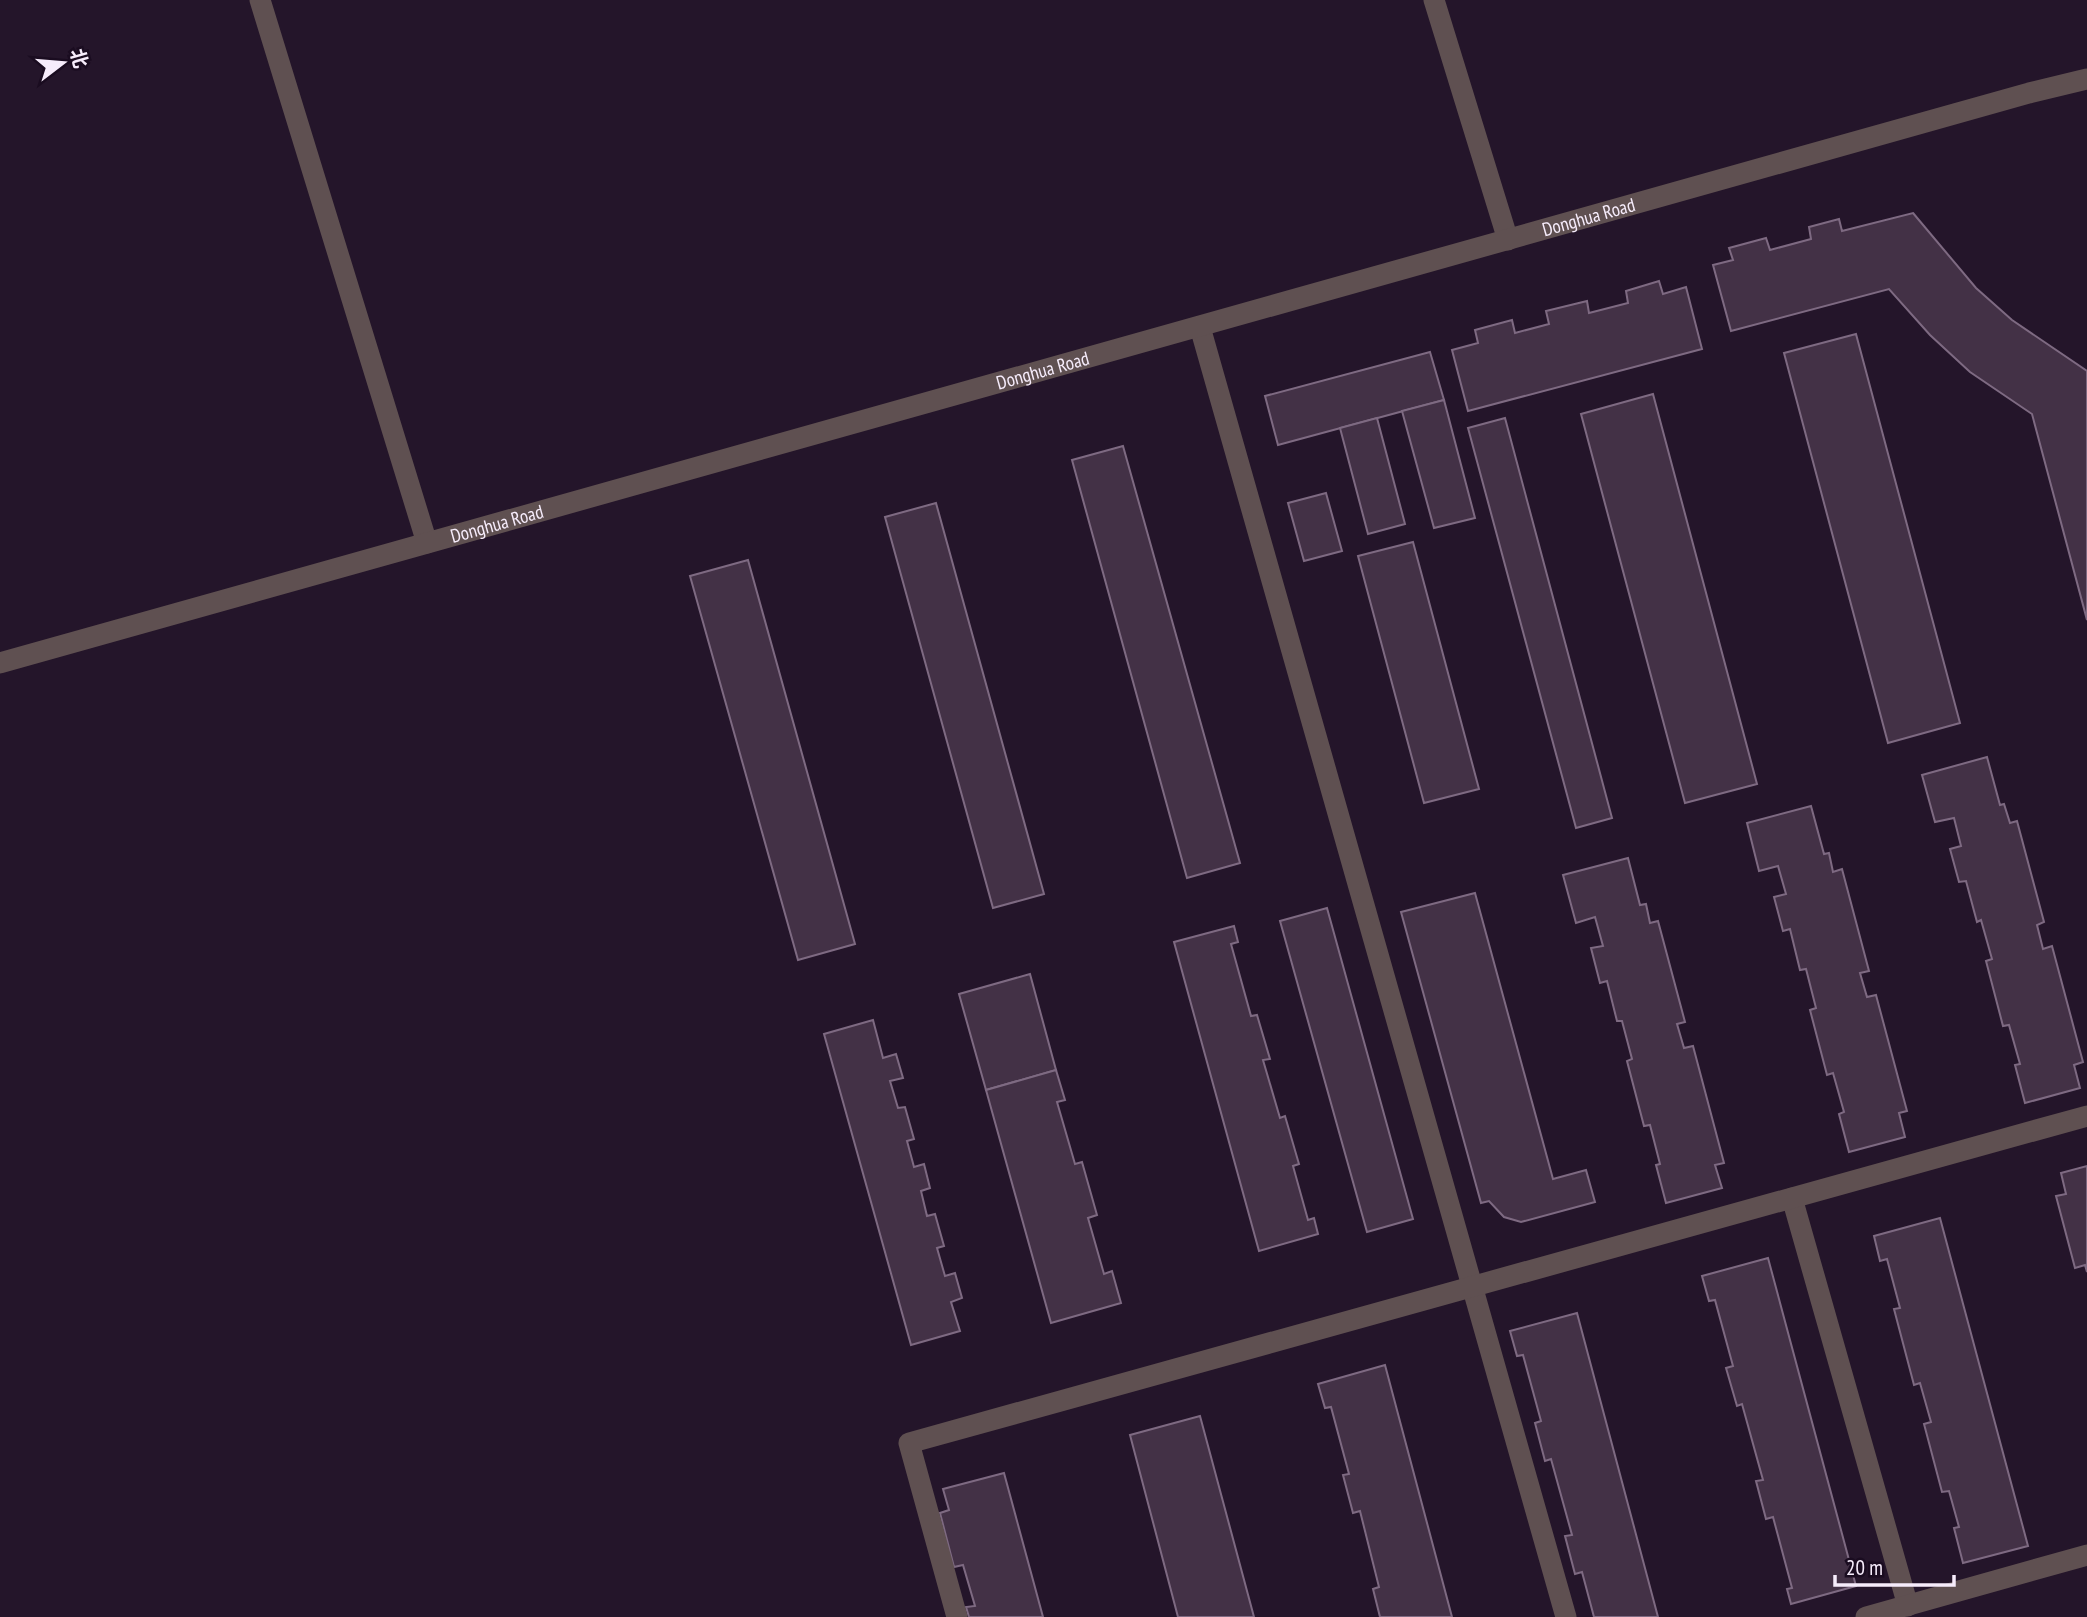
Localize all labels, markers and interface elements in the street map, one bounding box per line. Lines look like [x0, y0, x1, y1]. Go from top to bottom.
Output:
north arrow [28, 28, 98, 98]
text: 北 [65, 46, 93, 71]
street label: Donghua Road [1539, 192, 1638, 241]
street label: Donghua Road [993, 346, 1092, 395]
street label: Donghua Road [448, 499, 546, 548]
scale bar [1835, 1544, 1954, 1588]
text: 20 m [1846, 1554, 1883, 1581]

